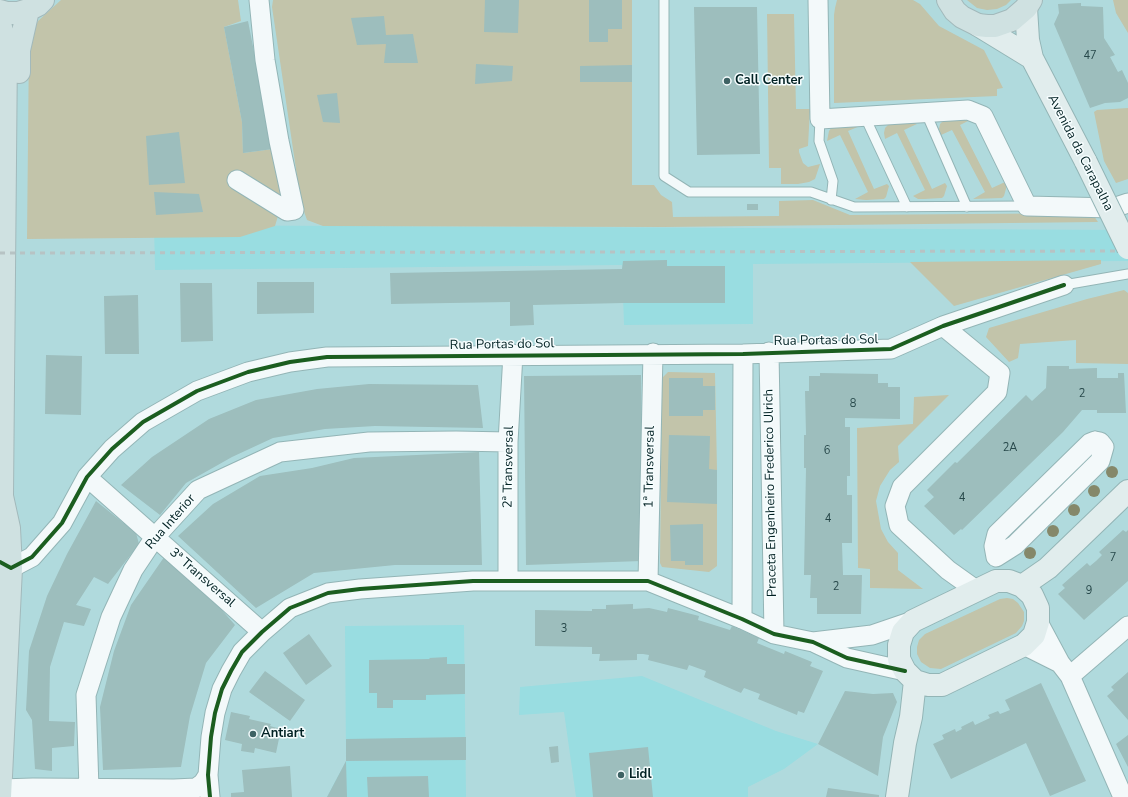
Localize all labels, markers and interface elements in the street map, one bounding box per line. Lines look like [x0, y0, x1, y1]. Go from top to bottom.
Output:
house number: 47 [1083, 49, 1097, 63]
place label: Call Center [735, 73, 803, 89]
marker: Call Center [722, 76, 732, 86]
street label: Avenida da Carapalha [1044, 92, 1116, 214]
street label: Rua Portas do Sol [774, 332, 878, 350]
street label: Rua Portas do Sol [450, 336, 554, 354]
house number: 2 [1079, 387, 1085, 401]
street label: Praceta Engenheiro Frederico Ulrich [761, 389, 781, 597]
house number: 8 [850, 397, 856, 411]
street label: 2ª Transversal [500, 426, 518, 508]
street label: 1ª Transversal [641, 426, 659, 508]
house number: 2A [1003, 441, 1017, 455]
house number: 6 [824, 444, 830, 458]
street label: Rua Interior [143, 491, 199, 553]
house number: 4 [959, 491, 965, 505]
house number: 4 [825, 512, 831, 526]
street label: 3ª Transversal [166, 545, 238, 611]
house number: 7 [1110, 551, 1116, 565]
house number: 2 [833, 580, 839, 594]
house number: 9 [1086, 584, 1092, 598]
house number: 3 [561, 622, 567, 636]
place label: Antiart [261, 726, 304, 742]
marker: Antiart [248, 729, 258, 739]
place label: Lidl [629, 767, 652, 783]
marker: Lidl [616, 770, 626, 780]

